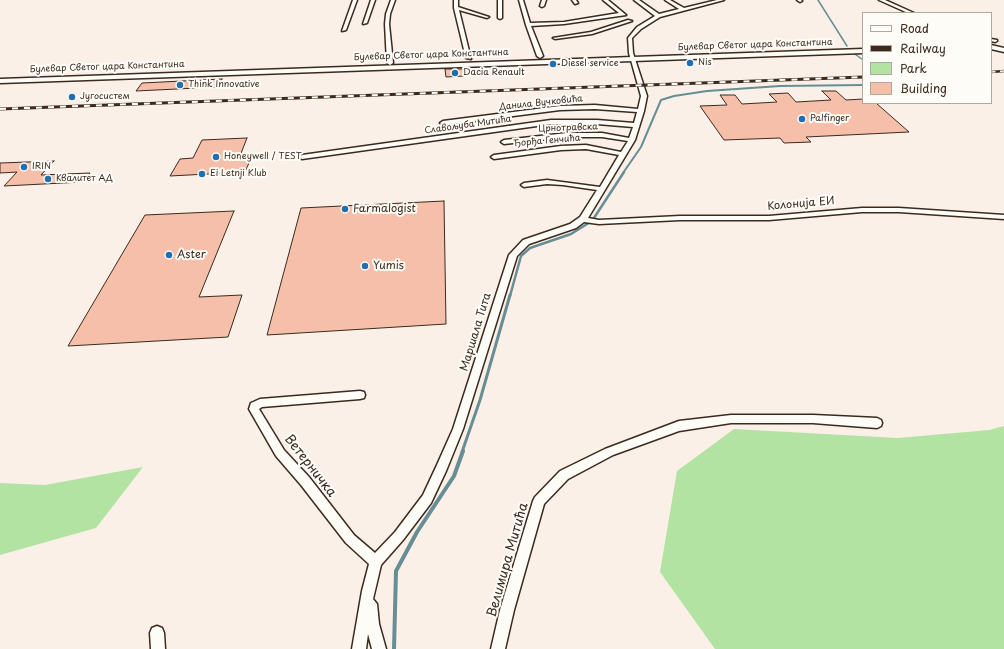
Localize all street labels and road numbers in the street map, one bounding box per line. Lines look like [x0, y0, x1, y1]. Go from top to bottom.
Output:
street label: Булевар Светог цара Константина [677, 37, 833, 53]
street label: Булевар Светог цара Константина [353, 47, 509, 63]
street label: Булевар Светог цара Константина [29, 59, 185, 75]
street label: Данила Вучковића [499, 93, 583, 113]
street label: Славољуба Митића [424, 114, 512, 136]
street label: Црнотравска [538, 122, 598, 134]
street label: Ђорђа Генчића [513, 133, 581, 149]
street label: Колонија ЕИ [767, 194, 835, 214]
street label: Маршала Тита [458, 291, 494, 373]
street label: Ветерничка [281, 432, 339, 500]
street label: Велимира Митића [484, 501, 532, 619]

